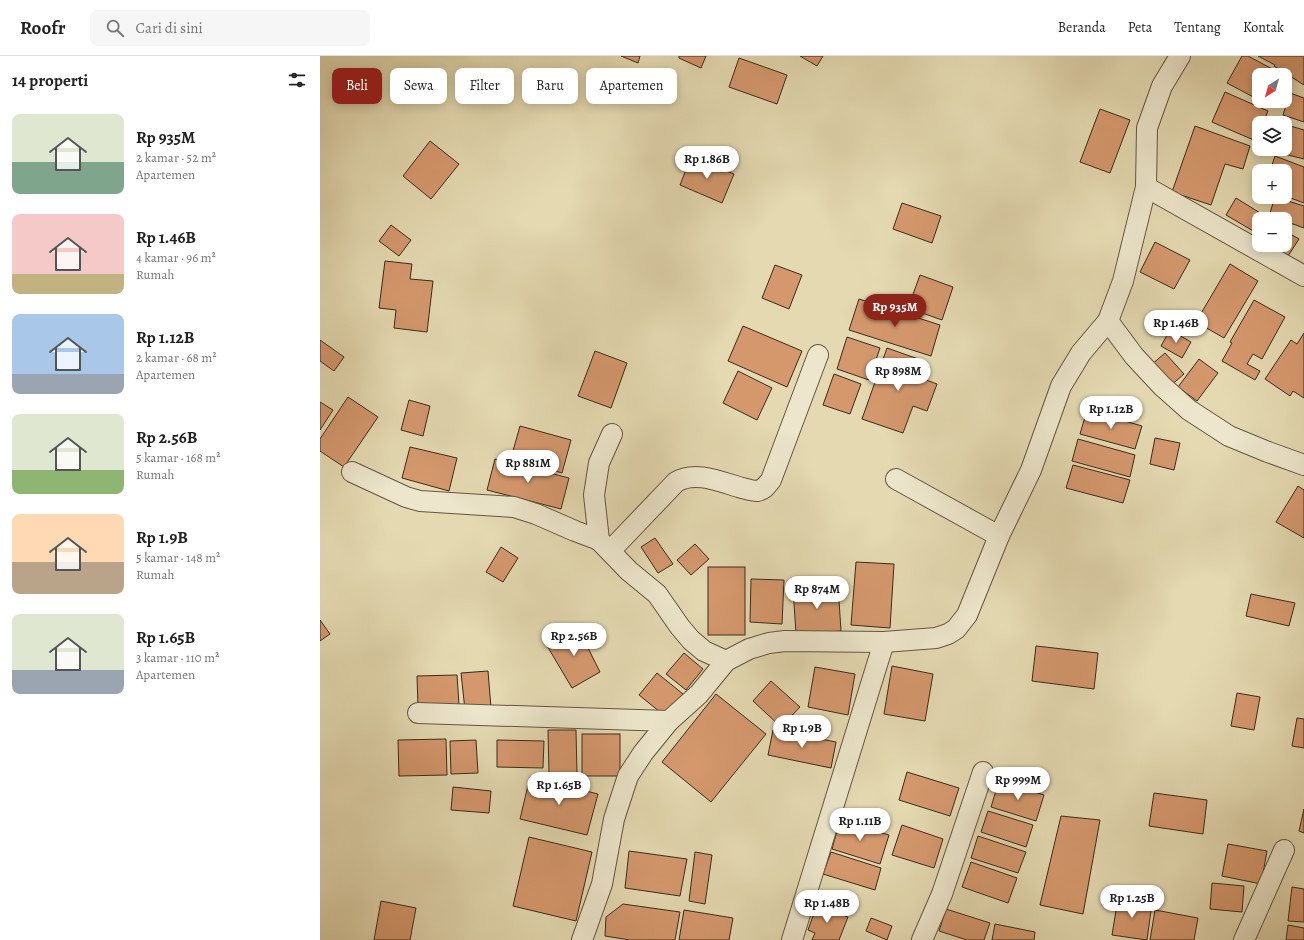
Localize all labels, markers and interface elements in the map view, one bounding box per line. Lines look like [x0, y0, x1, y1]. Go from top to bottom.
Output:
search box [90, 10, 370, 46]
text: Roofr [20, 15, 66, 41]
icon: search [104, 17, 126, 39]
text: Cari di sini [136, 18, 203, 38]
text: Beranda [1058, 18, 1106, 37]
text: Peta [1128, 18, 1152, 37]
text: Tentang [1174, 18, 1221, 37]
text: Kontak [1243, 18, 1284, 37]
chip: Beli [332, 68, 382, 104]
chip: Sewa [390, 68, 447, 104]
chip: Filter [455, 68, 514, 104]
chip: Baru [522, 68, 578, 104]
chip: Apartemen [586, 68, 677, 104]
north arrow [1252, 68, 1292, 108]
map controls [1252, 68, 1292, 252]
text: 14 properti [12, 69, 88, 92]
icon: filters [286, 69, 308, 91]
button: layers [1252, 116, 1292, 156]
text: Rp 935M [136, 126, 195, 149]
icon: home [44, 130, 92, 178]
pin: Rp 1.86B [666, 146, 748, 180]
text: 2 kamar · 52 m² [136, 149, 216, 166]
text: Rp 1.86B [684, 150, 730, 167]
button: + [1252, 164, 1292, 204]
text: Apartemen [136, 166, 195, 183]
button: − [1252, 212, 1292, 252]
text: Rp 1.46B [136, 226, 196, 249]
icon: home [44, 230, 92, 278]
text: 4 kamar · 96 m² [136, 249, 216, 266]
text: Rumah [136, 266, 174, 283]
pin: Rp 935M [858, 294, 932, 328]
text: Rp 935M [872, 298, 918, 315]
pin: Rp 1.46B [1135, 310, 1217, 344]
text: Rp 1.46B [1153, 314, 1199, 331]
text: Rp 1.12B [136, 326, 194, 349]
icon: home [44, 330, 92, 378]
text: 2 kamar · 68 m² [136, 349, 217, 366]
pin: Rp 898M [861, 358, 935, 392]
text: Rp 898M [875, 362, 921, 379]
text: Apartemen [136, 366, 195, 383]
pin: Rp 1.12B [1070, 396, 1152, 430]
text: Rp 1.12B [1089, 400, 1133, 417]
text: Rp 2.56B [136, 426, 197, 449]
icon: home [44, 430, 92, 478]
text: 5 kamar · 168 m² [136, 449, 220, 466]
pin: Rp 881M [491, 450, 565, 484]
text: Rp 881M [505, 454, 551, 471]
text: Rumah [136, 466, 174, 483]
text: Rp 1.9B [136, 526, 188, 549]
icon: home [44, 530, 92, 578]
text: 5 kamar · 148 m² [136, 549, 220, 566]
text: Rumah [136, 566, 174, 583]
pin: Rp 874M [780, 576, 854, 610]
text: Rp 874M [794, 580, 840, 597]
pin: Rp 2.56B [533, 623, 615, 657]
text: Rp 1.65B [136, 626, 195, 649]
text: Rp 2.56B [551, 627, 597, 644]
icon: home [44, 630, 92, 678]
text: 3 kamar · 110 m² [136, 649, 219, 666]
text: Apartemen [136, 666, 195, 683]
pin: Rp 1.9B [765, 715, 839, 749]
text: Rp 1.9B [782, 719, 822, 736]
pin: Rp 999M [981, 767, 1055, 801]
text: Rp 999M [995, 771, 1041, 788]
pin: Rp 1.65B [518, 772, 600, 806]
text: Rp 1.65B [536, 776, 582, 793]
pin: Rp 1.11B [819, 808, 901, 842]
text: Rp 1.11B [838, 812, 882, 829]
pin: Rp 1.25B [1091, 885, 1173, 919]
text: Rp 1.25B [1109, 889, 1155, 906]
pin: Rp 1.48B [786, 890, 868, 924]
text: Rp 1.48B [804, 894, 850, 911]

